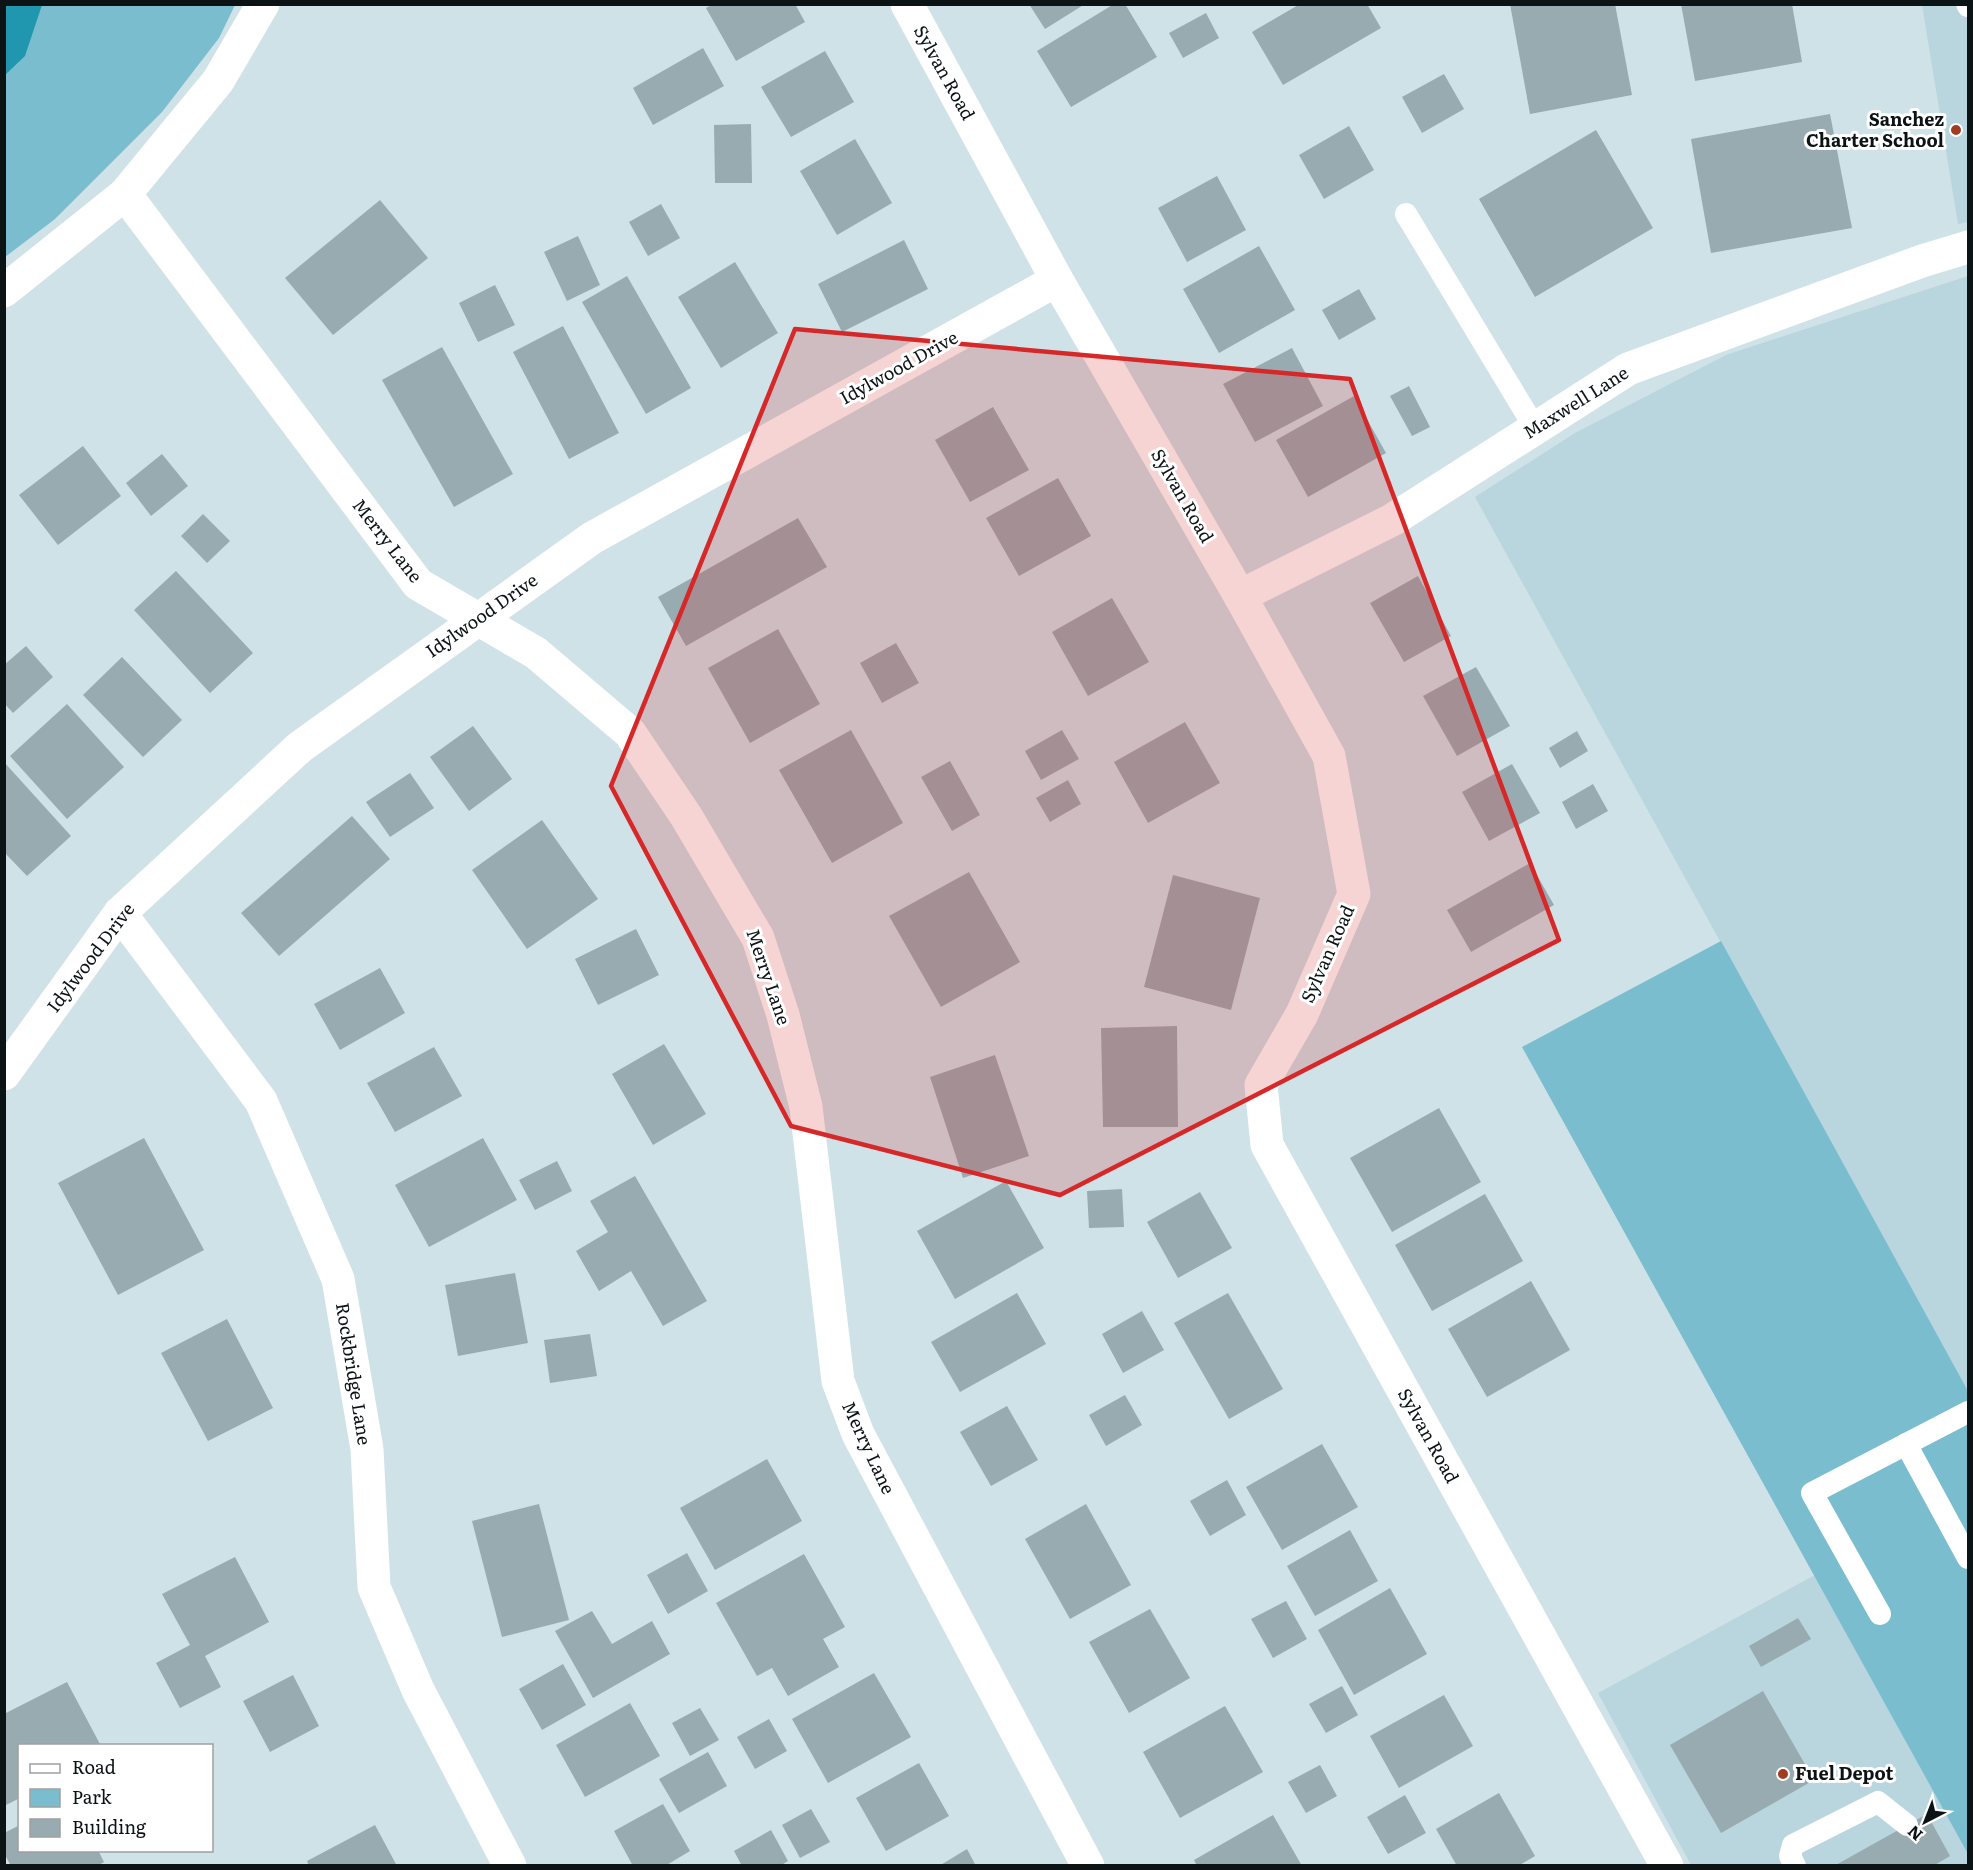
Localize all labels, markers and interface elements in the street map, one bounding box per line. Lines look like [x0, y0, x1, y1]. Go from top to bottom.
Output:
street label: Sylvan Road [908, 20, 983, 125]
place label: Sanchez Charter School [1806, 105, 1944, 153]
marker: Sanchez Charter School [1949, 123, 1963, 137]
street label: Idylwood Drive [834, 323, 962, 410]
street label: Maxwell Lane [1517, 359, 1633, 445]
street label: Sylvan Road [1145, 443, 1221, 547]
street label: Merry Lane [347, 492, 430, 588]
street label: Idylwood Drive [420, 566, 543, 664]
street label: Idylwood Drive [39, 896, 140, 1018]
street label: Sylvan Road [1293, 900, 1360, 1007]
street label: Merry Lane [740, 925, 798, 1028]
street label: Rockbridge Lane [330, 1301, 379, 1447]
street label: Sylvan Road [1392, 1383, 1467, 1488]
street label: Merry Lane [836, 1396, 903, 1498]
legend [18, 1744, 213, 1852]
text: Road [72, 1753, 116, 1780]
place label: Fuel Depot [1795, 1759, 1894, 1786]
marker: Fuel Depot [1776, 1767, 1790, 1781]
text: Park [72, 1783, 113, 1810]
north arrow [1895, 1792, 1955, 1852]
text: Building [72, 1813, 147, 1840]
text: N [1901, 1820, 1927, 1847]

